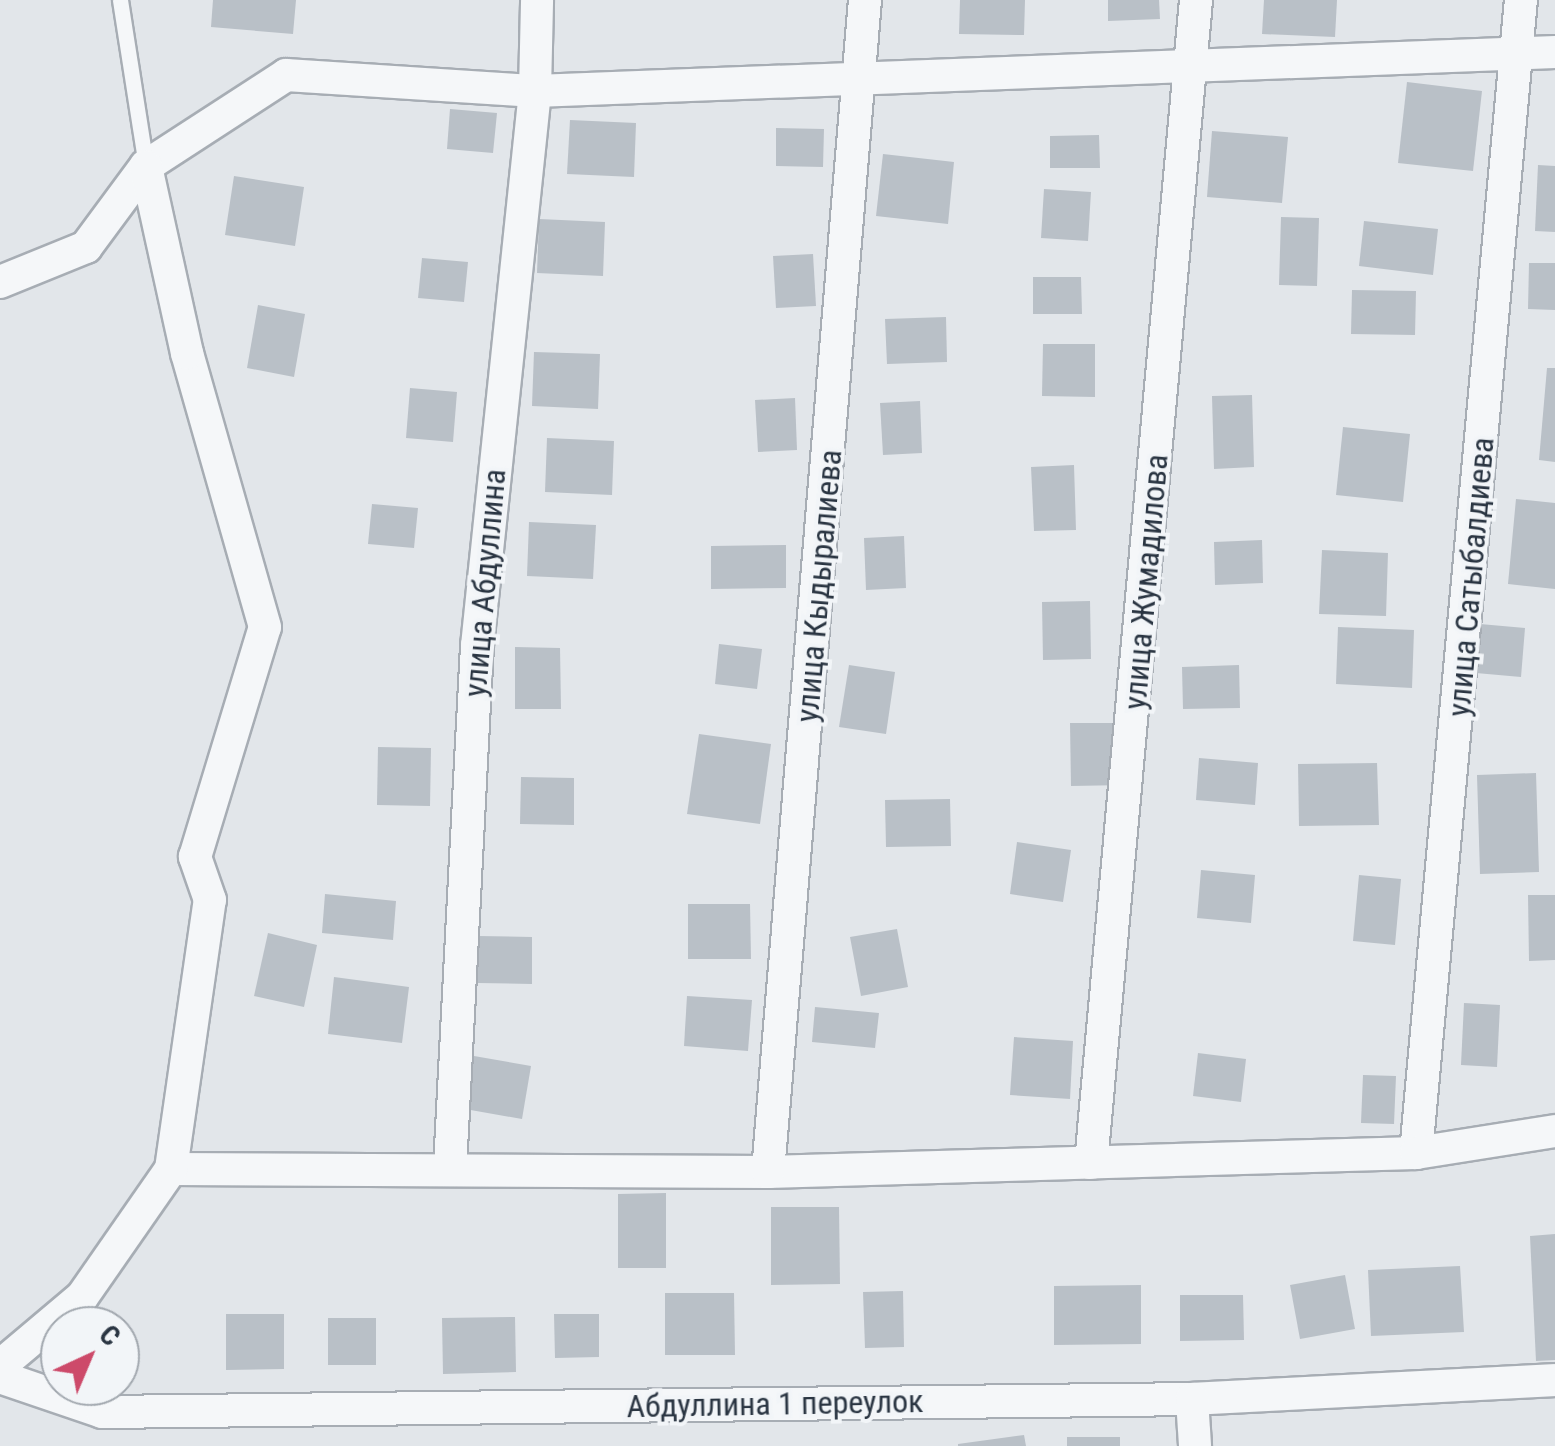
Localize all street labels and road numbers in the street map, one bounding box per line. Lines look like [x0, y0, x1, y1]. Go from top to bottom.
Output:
street label: улица Сатыбалдиева [1440, 436, 1502, 718]
street label: улица Кыдыралиева [788, 448, 850, 724]
street label: улица Жумадилова [1116, 453, 1176, 711]
street label: улица Абдуллина [456, 467, 514, 699]
street label: Абдуллина 1 переулок [626, 1382, 924, 1426]

